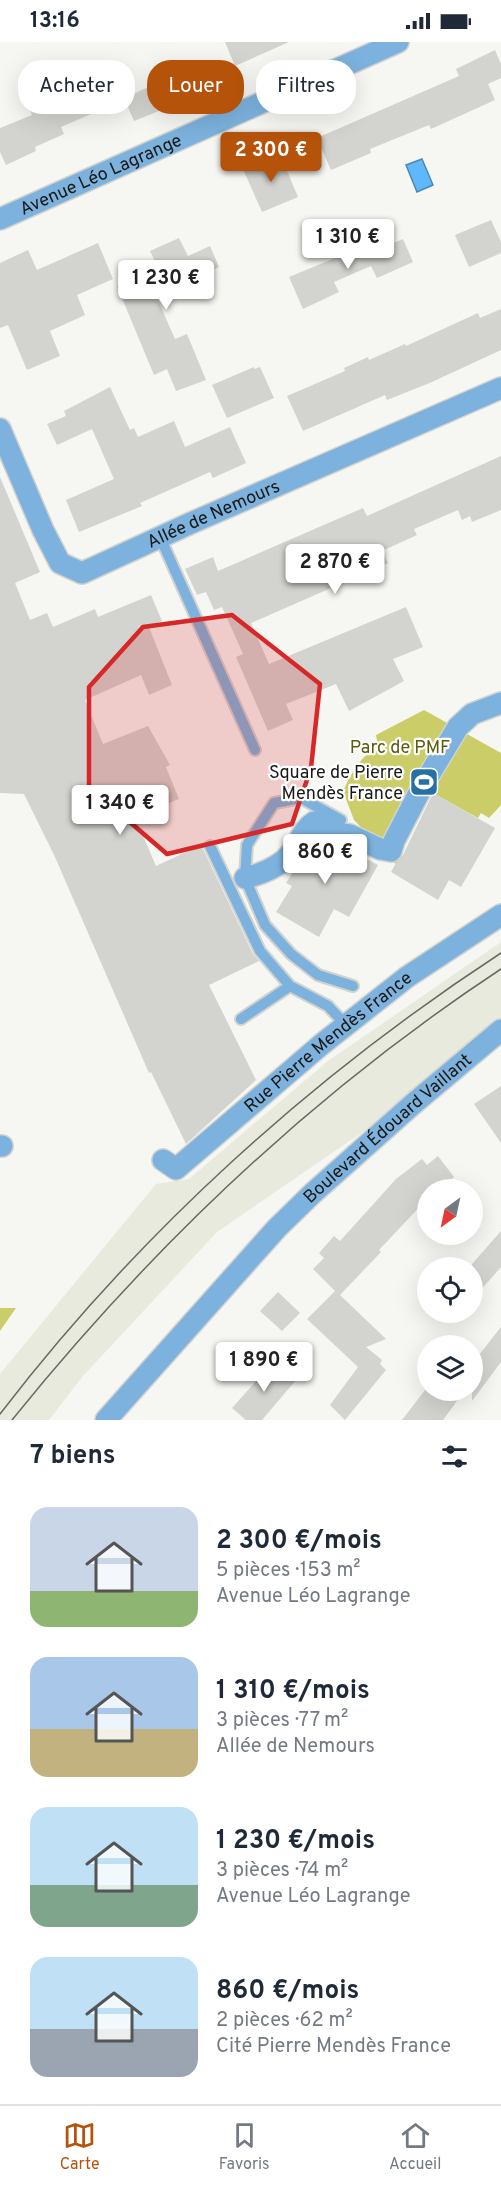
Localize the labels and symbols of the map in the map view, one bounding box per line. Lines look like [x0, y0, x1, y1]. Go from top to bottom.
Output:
street label: Avenue Léo Lagrange [16, 130, 186, 222]
pin: 2 300 € [216, 132, 326, 183]
pin: 1 310 € [293, 219, 403, 270]
pin: 1 230 € [111, 260, 221, 311]
street label: Allée de Nemours [144, 476, 284, 555]
pin: 2 870 € [280, 544, 390, 595]
park label: Parc de PMF [350, 737, 450, 760]
place label: Square de Pierre Mendès France [269, 762, 403, 806]
sports icon: Square de Pierre Mendès France [408, 766, 440, 798]
pin: 1 340 € [65, 785, 175, 836]
pin: 860 € [283, 834, 367, 885]
street label: Rue Pierre Mendès France [240, 967, 417, 1118]
street label: Boulevard Édouard Vaillant [299, 1049, 477, 1209]
north arrow [417, 1179, 483, 1245]
pin: 1 890 € [209, 1342, 319, 1393]

